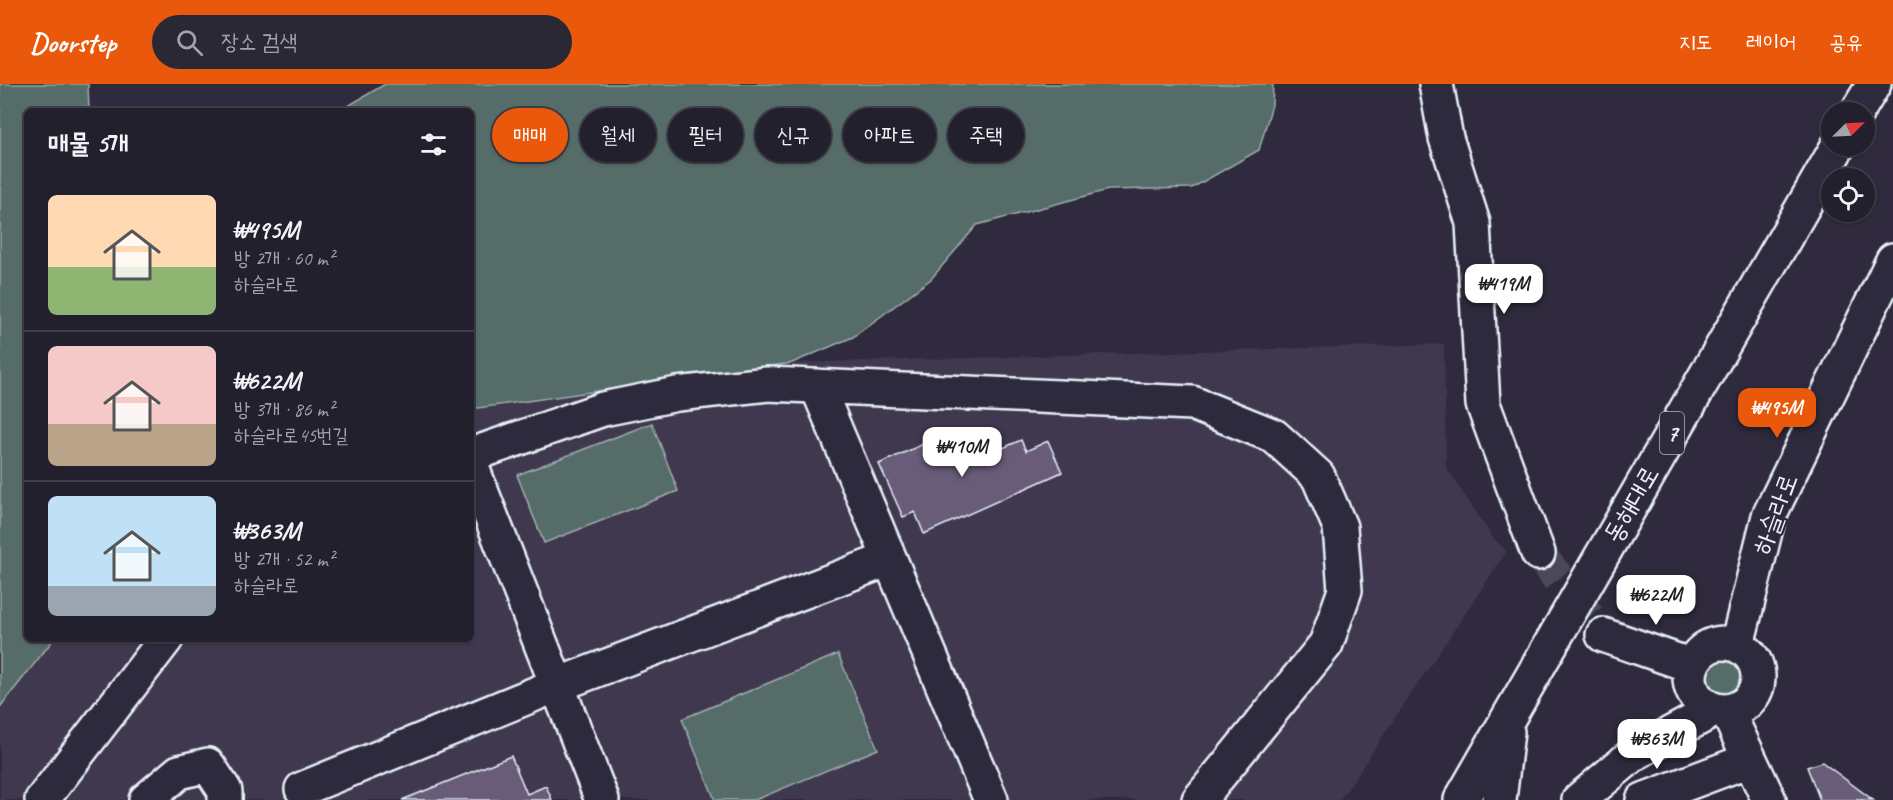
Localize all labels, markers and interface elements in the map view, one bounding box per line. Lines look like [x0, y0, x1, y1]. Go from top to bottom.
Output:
search box [152, 15, 572, 69]
text: Doorstep [30, 25, 116, 60]
icon: search [173, 26, 206, 59]
text: 장소 검색 [221, 28, 297, 56]
text: 지도 [1679, 29, 1713, 55]
text: 레이어 [1746, 29, 1796, 55]
text: 공유 [1829, 29, 1863, 55]
north arrow [1821, 102, 1875, 156]
map controls [1821, 102, 1875, 222]
chip: 매매 [492, 108, 568, 162]
chip: 월세 [580, 108, 656, 162]
chip: 필터 [668, 108, 743, 162]
chip: 신규 [755, 108, 831, 162]
chip: 아파트 [843, 108, 936, 162]
chip: 주택 [948, 108, 1024, 162]
text: 매물 5개 [48, 127, 128, 160]
icon: filters [417, 128, 450, 161]
button: locate [1821, 168, 1875, 222]
text: ₩495M [234, 213, 299, 246]
icon: home [96, 219, 168, 291]
text: 방 2개 · 60 m² [234, 246, 334, 271]
pin: ₩419M [1462, 264, 1546, 315]
text: ₩419M [1479, 271, 1529, 296]
text: 하슬라로 [234, 272, 298, 297]
text: ₩622M [234, 364, 300, 397]
icon: home [96, 370, 168, 442]
pin: ₩495M [1735, 388, 1819, 439]
text: ₩495M [1752, 395, 1802, 420]
text: 방 3개 · 86 m² [234, 397, 334, 422]
road number: 7 [1660, 412, 1684, 454]
text: 하슬라로45번길 [234, 423, 349, 448]
pin: ₩410M [920, 427, 1004, 478]
text: ₩410M [937, 434, 987, 459]
street label: 동해대로 [1596, 460, 1666, 548]
street label: 하슬라로 [1745, 469, 1805, 559]
text: ₩363M [234, 514, 300, 547]
icon: home [96, 520, 168, 592]
text: 방 2개 · 52 m² [234, 547, 334, 572]
text: 하슬라로 [234, 573, 298, 598]
pin: ₩622M [1614, 575, 1698, 626]
text: ₩622M [1631, 582, 1682, 607]
pin: ₩363M [1615, 719, 1699, 770]
text: ₩363M [1632, 726, 1683, 751]

